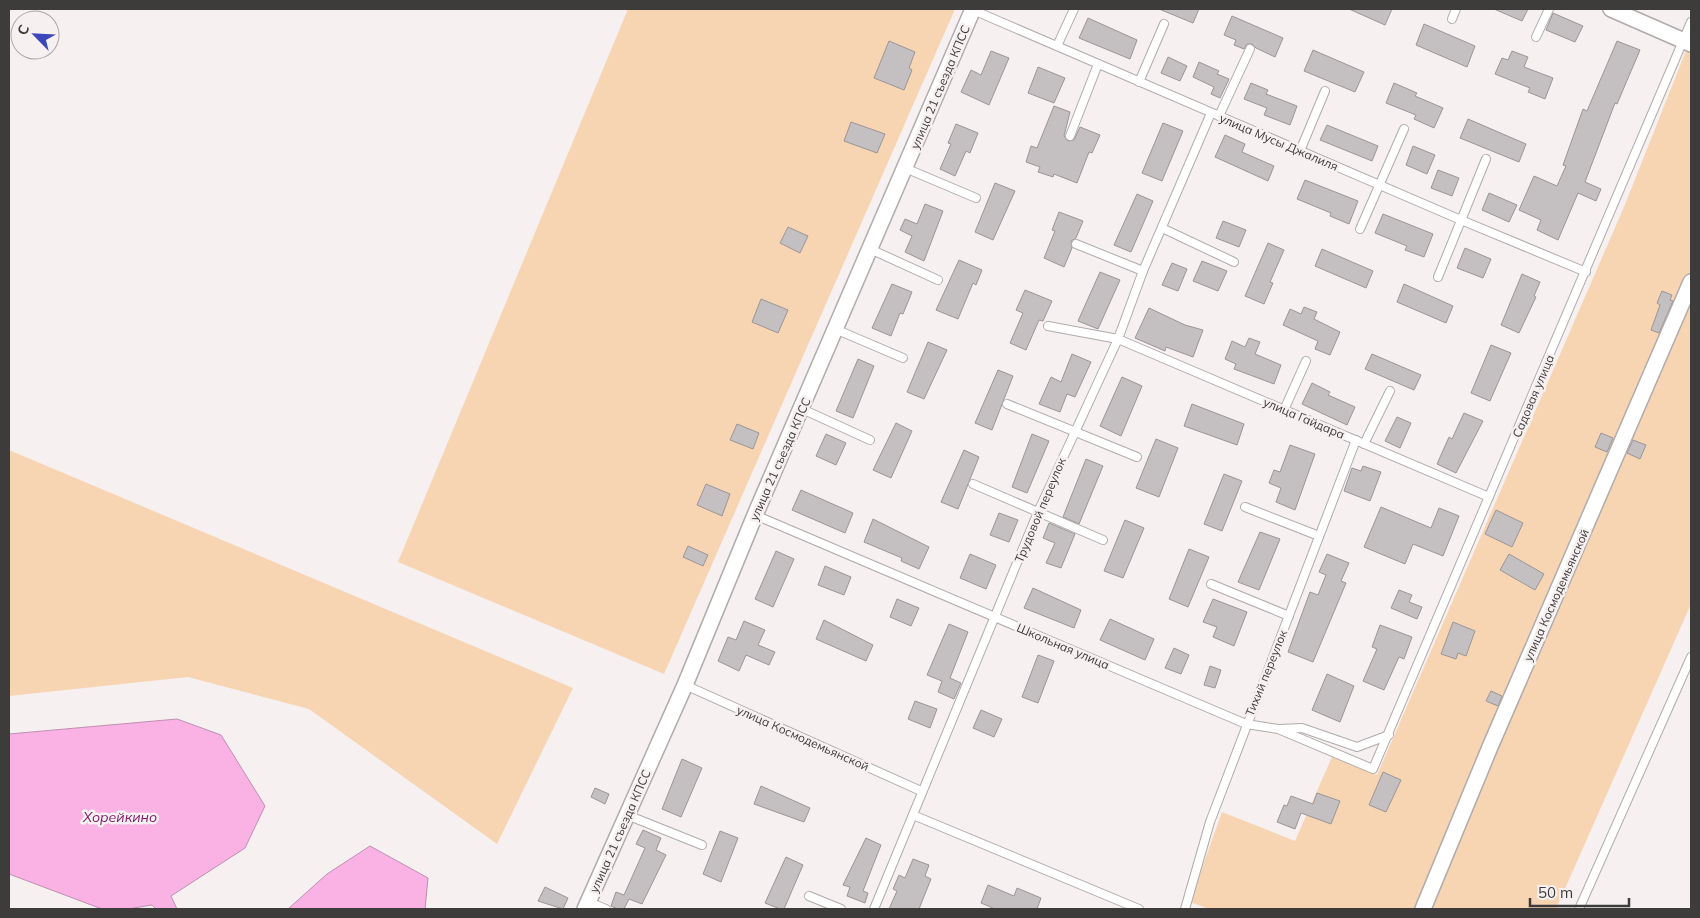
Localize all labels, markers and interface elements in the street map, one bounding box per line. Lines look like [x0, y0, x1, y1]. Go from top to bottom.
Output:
north arrow [10, 10, 60, 60]
text: С [13, 22, 33, 38]
street label: улица 21 съезда КПСС [907, 23, 973, 151]
street label: улица Мусы Джалиля [1217, 110, 1341, 174]
street label: Садовая улица [1509, 352, 1557, 440]
street label: улица Гайдара [1261, 394, 1347, 442]
street label: улица 21 съезда КПСС [746, 395, 814, 523]
street label: Трудовой переулок [1011, 455, 1069, 565]
street label: улица Космодемьянской [1520, 527, 1592, 663]
street label: Школьная улица [1014, 620, 1112, 672]
street label: Тихий переулок [1242, 627, 1290, 718]
street label: улица Космодемьянской [735, 702, 871, 774]
street label: улица 21 съезда КПСС [586, 767, 654, 895]
water label: Хорейкино [82, 808, 157, 826]
scale bar [1530, 876, 1629, 908]
text: 50 m [1538, 883, 1573, 902]

